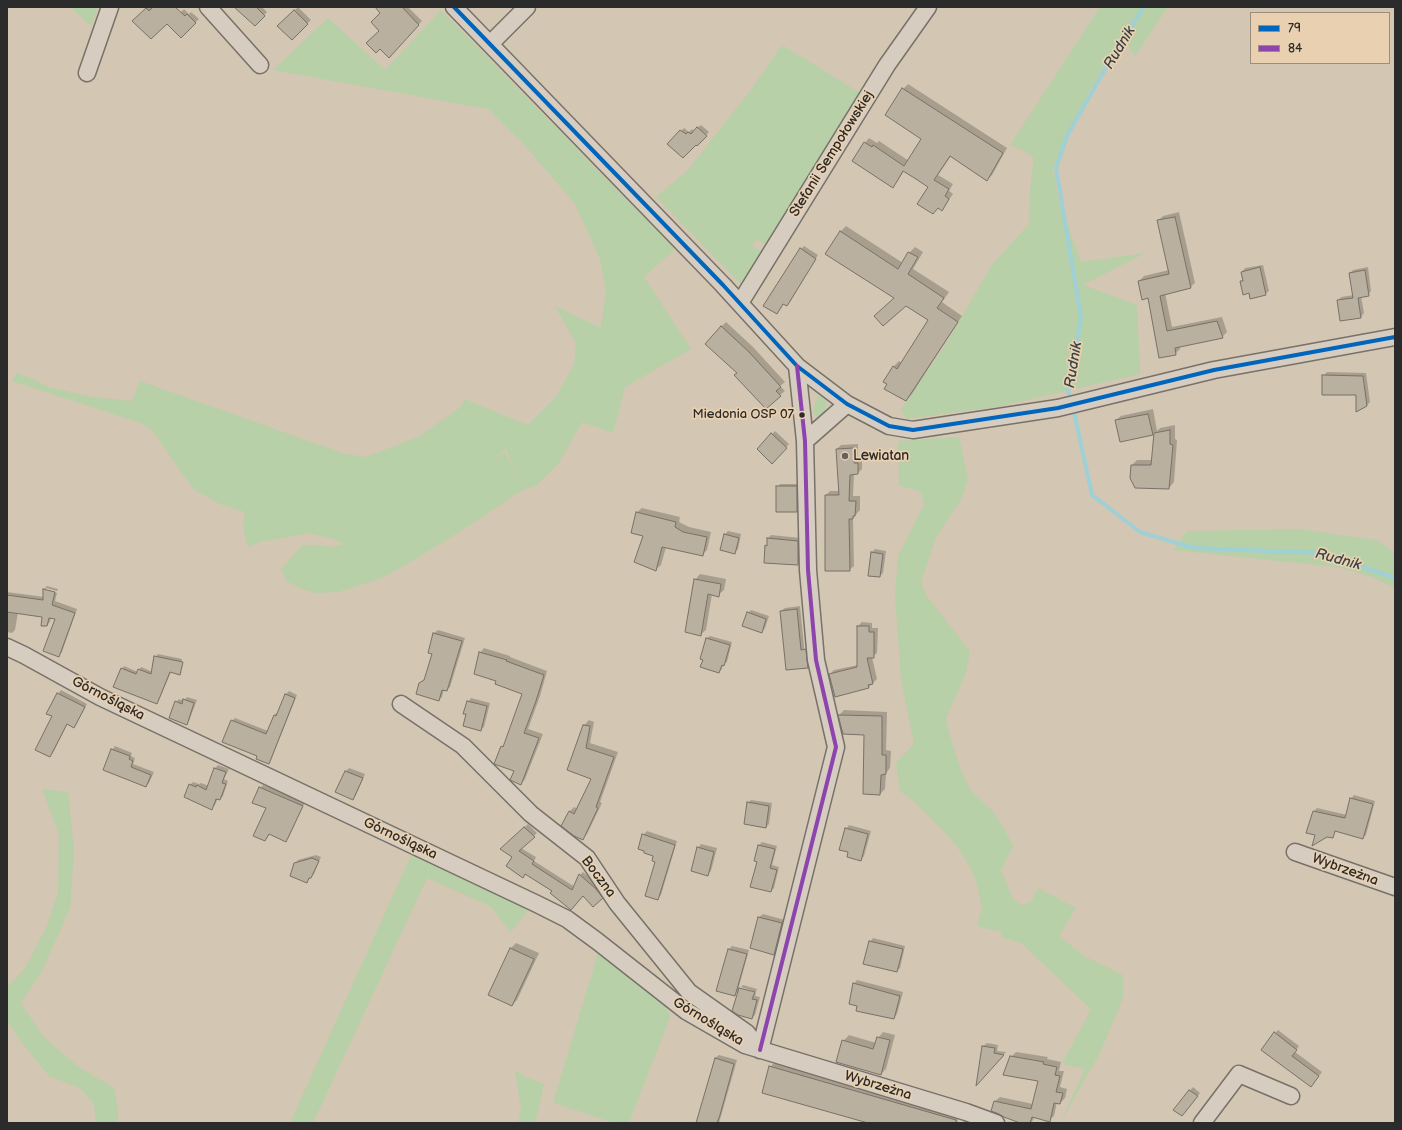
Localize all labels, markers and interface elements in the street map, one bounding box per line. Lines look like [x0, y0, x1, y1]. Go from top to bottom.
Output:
legend [1250, 12, 1390, 64]
text: 79 [1288, 21, 1301, 36]
water label: Rudnik [1100, 23, 1140, 73]
text: 84 [1288, 41, 1302, 56]
street label: Stefanii Sempołowskiej [786, 88, 878, 220]
water label: Rudnik [1061, 341, 1087, 389]
place label: Miedonia OSP 07 [693, 407, 794, 423]
marker: Miedonia OSP 07 [797, 410, 807, 420]
place label: Lewiatan [853, 448, 909, 464]
marker: Lewiatan [840, 451, 850, 461]
water label: Rudnik [1313, 545, 1363, 575]
street label: Górnośląska [69, 673, 147, 725]
street label: Górnośląska [360, 815, 440, 863]
street label: Wybrzeżna [1310, 850, 1380, 890]
street label: Boczna [577, 853, 619, 901]
street label: Górnośląska [670, 994, 746, 1050]
street label: Wybrzeżna [842, 1068, 914, 1104]

